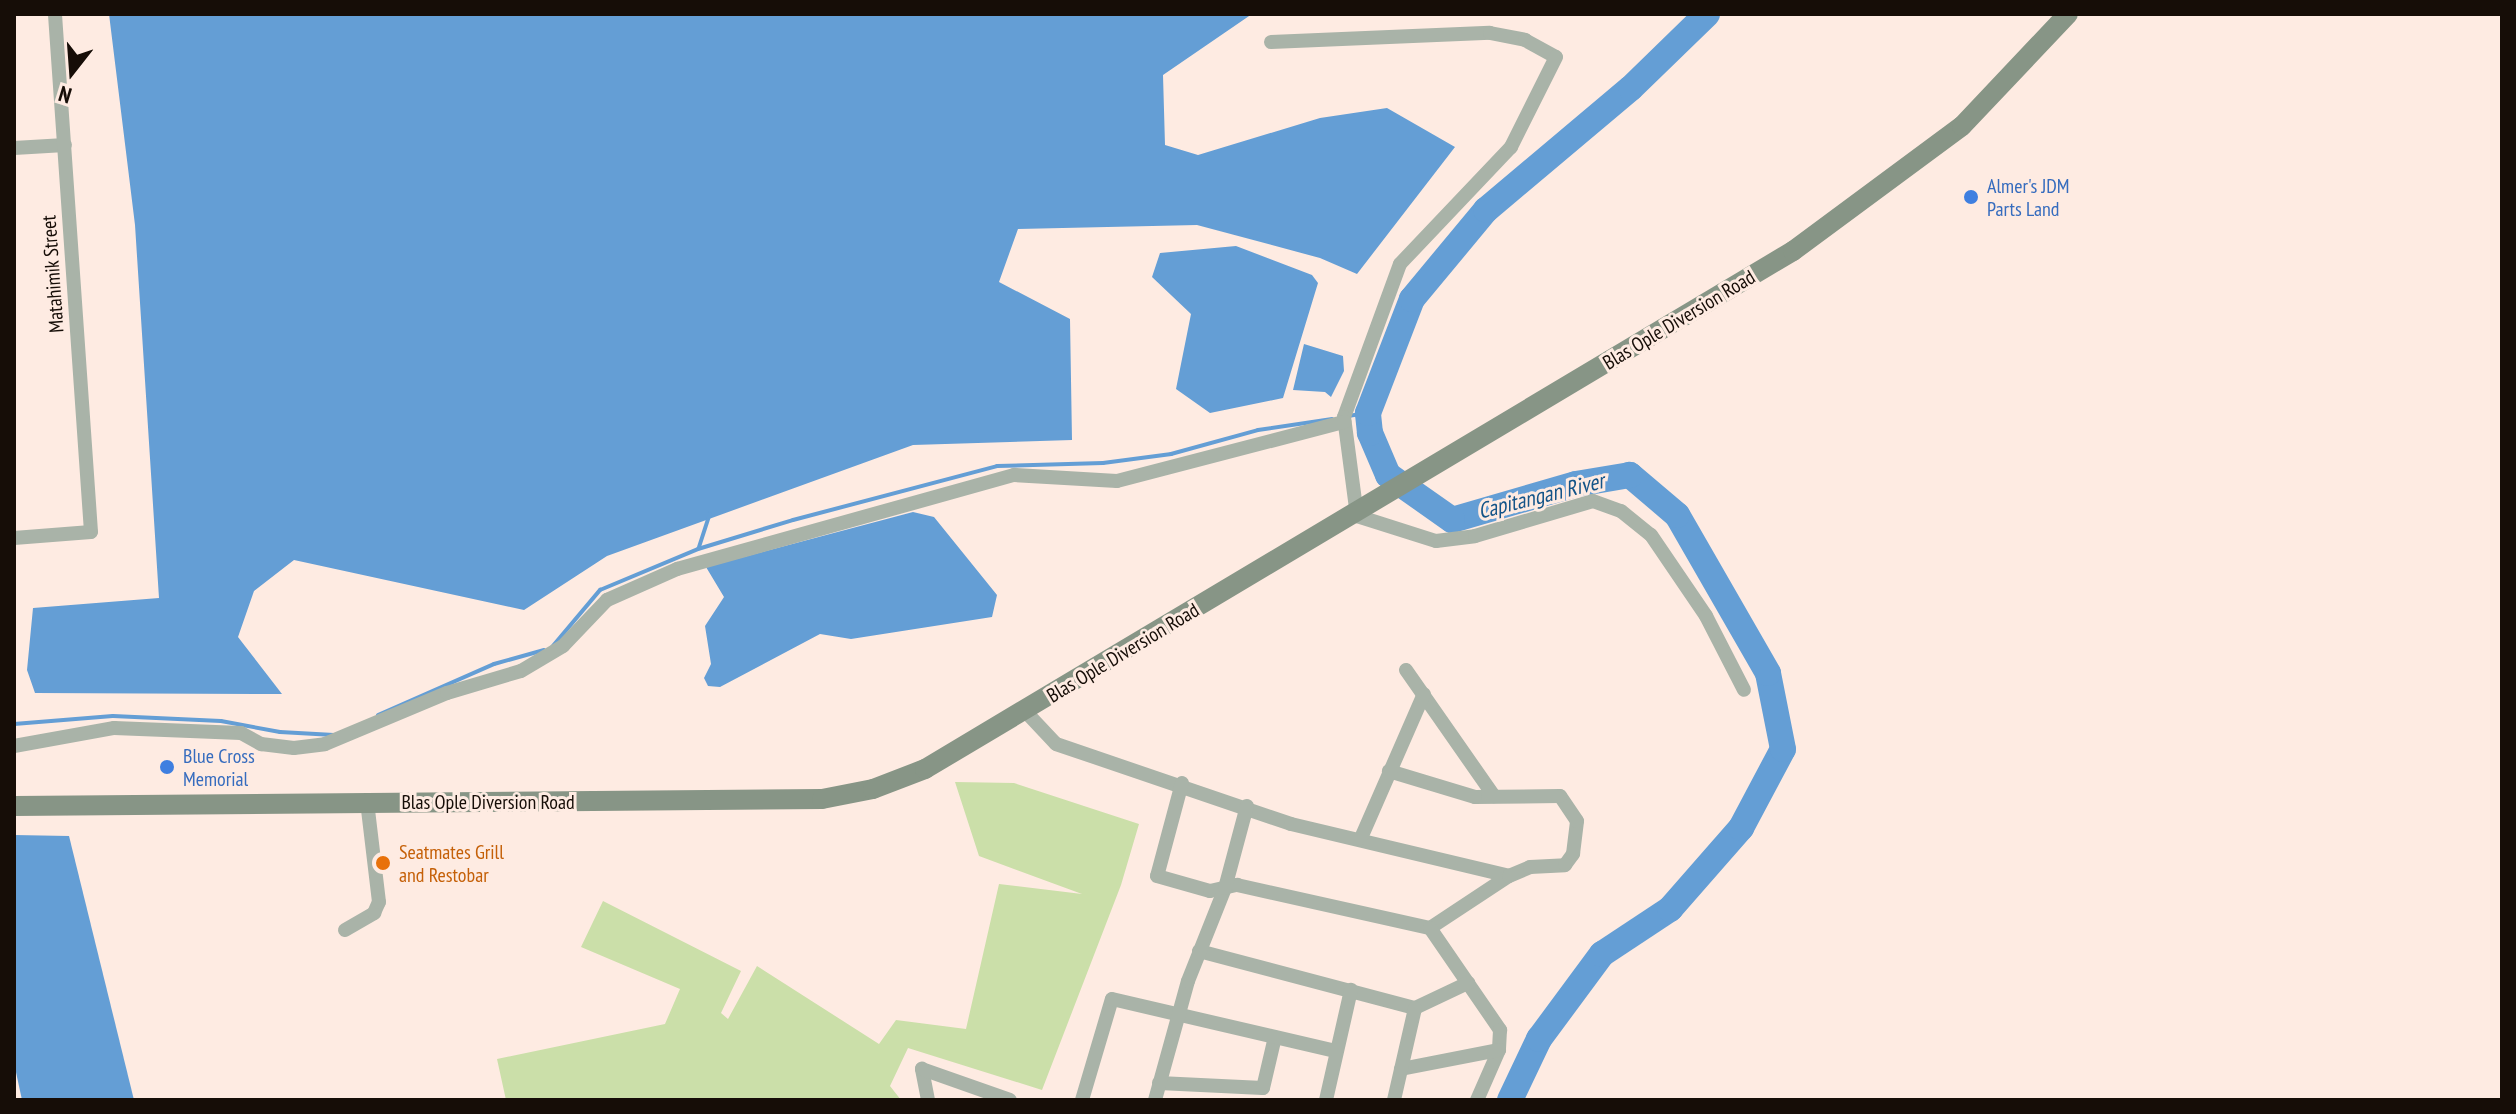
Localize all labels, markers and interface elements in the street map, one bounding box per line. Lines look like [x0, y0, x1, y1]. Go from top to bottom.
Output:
north arrow [32, 32, 112, 112]
text: N [55, 80, 75, 110]
place label: Almer's JDM Parts Land [1987, 174, 2070, 221]
marker: Almer's JDM Parts Land [1962, 188, 1980, 206]
street label: Matahimik Street [37, 214, 69, 334]
street label: Blas Ople Diversion Road [1599, 265, 1759, 375]
water label: Capitangan River [1475, 468, 1607, 524]
street label: Blas Ople Diversion Road [1043, 598, 1203, 708]
place label: Blue Cross Memorial [183, 744, 255, 791]
marker: Blue Cross Memorial [158, 758, 176, 776]
street label: Blas Ople Diversion Road [401, 790, 575, 814]
place label: Seatmates Grill and Restobar [399, 840, 504, 887]
marker: Seatmates Grill and Restobar [374, 854, 392, 872]

